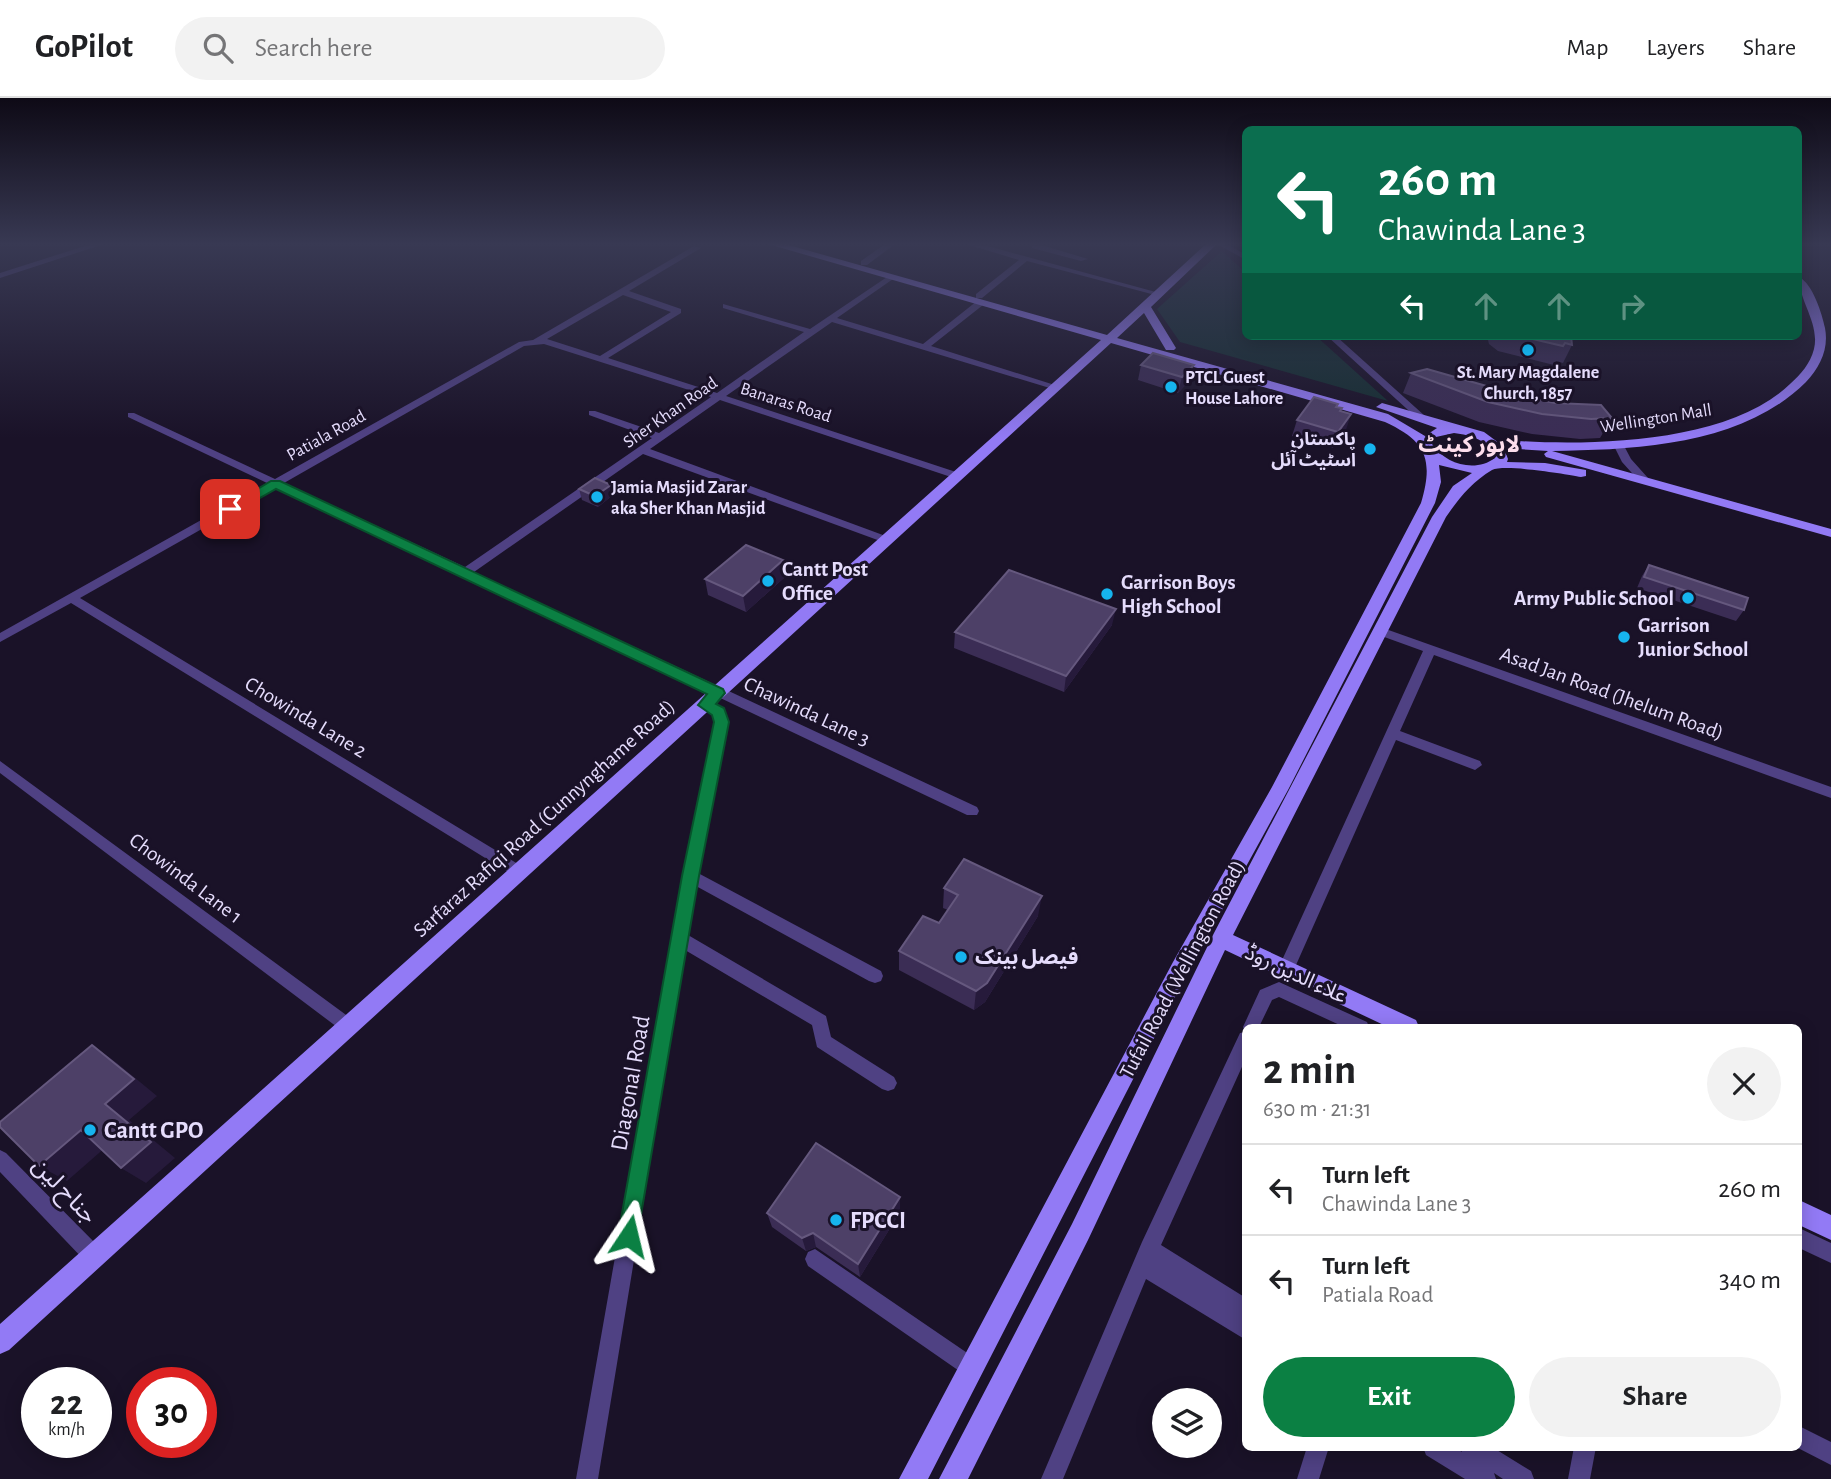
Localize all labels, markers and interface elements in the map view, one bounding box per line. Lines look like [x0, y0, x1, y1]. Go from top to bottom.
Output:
search box [175, 17, 665, 80]
icon: search [199, 29, 237, 67]
text: GoPilot [35, 31, 133, 64]
text: Search here [255, 35, 372, 61]
text: Map [1566, 36, 1608, 60]
text: Layers [1646, 36, 1705, 60]
text: Share [1743, 36, 1796, 60]
icon: left [1263, 154, 1354, 245]
text: 260 m [1378, 156, 1497, 205]
text: Chawinda Lane 3 [1378, 214, 1586, 246]
icon: left [1394, 287, 1432, 325]
icon: ahead [1467, 287, 1505, 325]
icon: ahead [1540, 287, 1578, 325]
icon: right [1613, 287, 1651, 325]
marker: St. Mary Magdalene Church, 1857 [1520, 342, 1536, 358]
place label: St. Mary Magdalene Church, 1857 [1457, 364, 1599, 403]
place label: PTCL Guest House Lahore [1185, 369, 1283, 408]
street label: Sher Khan Road [620, 374, 721, 452]
marker: PTCL Guest House Lahore [1163, 379, 1179, 395]
street label: Banaras Road [738, 380, 833, 426]
street label: Wellington Mall [1599, 401, 1713, 437]
street label: Patiala Road [284, 407, 369, 465]
place label: پاکستان اسٹیٹ آئل [1271, 431, 1356, 470]
district label: لاہور کینٹ [1418, 434, 1520, 458]
marker: پاکستان اسٹیٹ آئل [1362, 441, 1378, 457]
pin [200, 479, 260, 539]
place label: Jamia Masjid Zarar aka Sher Khan Masjid [611, 479, 766, 518]
marker: Jamia Masjid Zarar aka Sher Khan Masjid [589, 489, 605, 505]
icon: arrive [211, 490, 249, 528]
place label: Cantt Post Office [782, 559, 868, 604]
place label: Garrison Boys High School [1121, 572, 1236, 617]
marker: Cantt Post Office [760, 573, 776, 589]
marker: Garrison Boys High School [1099, 586, 1115, 602]
place label: Army Public School [1514, 588, 1674, 609]
marker: Army Public School [1680, 590, 1696, 606]
place label: Garrison Junior School [1638, 615, 1749, 660]
marker: Garrison Junior School [1616, 629, 1632, 645]
street label: Asad Jan Road (Jhelum Road) [1497, 643, 1726, 744]
street label: Chowinda Lane 2 [241, 673, 370, 762]
street label: Chawinda Lane 3 [741, 673, 873, 750]
street label: Sarfaraz Rafiqi Road (Cunnynghame Road) [410, 696, 679, 941]
street label: Chowinda Lane 1 [125, 829, 246, 928]
street label: Tufail Road (Wellington Road) [1116, 857, 1249, 1082]
street label: علاء الدین روڈ [1242, 940, 1350, 1008]
place label: فیصل بینک [975, 946, 1078, 969]
marker: فیصل بینک [953, 949, 969, 965]
street label: Diagonal Road [607, 1014, 655, 1153]
button: close [1707, 1047, 1781, 1121]
text: 2 min [1263, 1049, 1356, 1091]
text: 630 m · 21:31 [1263, 1098, 1372, 1121]
place label: Cantt GPO [104, 1119, 203, 1143]
marker: Cantt GPO [82, 1122, 98, 1138]
street label: جناح لین [25, 1153, 101, 1231]
text: Turn left [1322, 1162, 1410, 1188]
icon: left [1263, 1171, 1301, 1209]
text: 260 m [1718, 1176, 1781, 1202]
text: Chawinda Lane 3 [1322, 1193, 1471, 1216]
position arrow [592, 1199, 666, 1273]
place label: FPCCI [850, 1209, 906, 1233]
marker: FPCCI [828, 1212, 844, 1228]
text: Turn left [1322, 1253, 1410, 1279]
icon: left [1263, 1262, 1301, 1300]
text: 340 m [1719, 1267, 1781, 1293]
text: Patiala Road [1322, 1284, 1433, 1307]
button: Exit [1263, 1357, 1515, 1437]
button: Share [1529, 1357, 1781, 1437]
speed limit sign: 30 [126, 1367, 217, 1458]
text: 22 [50, 1386, 83, 1421]
map controls [1152, 1388, 1222, 1458]
button: layers [1152, 1388, 1222, 1458]
text: km/h [48, 1421, 85, 1439]

